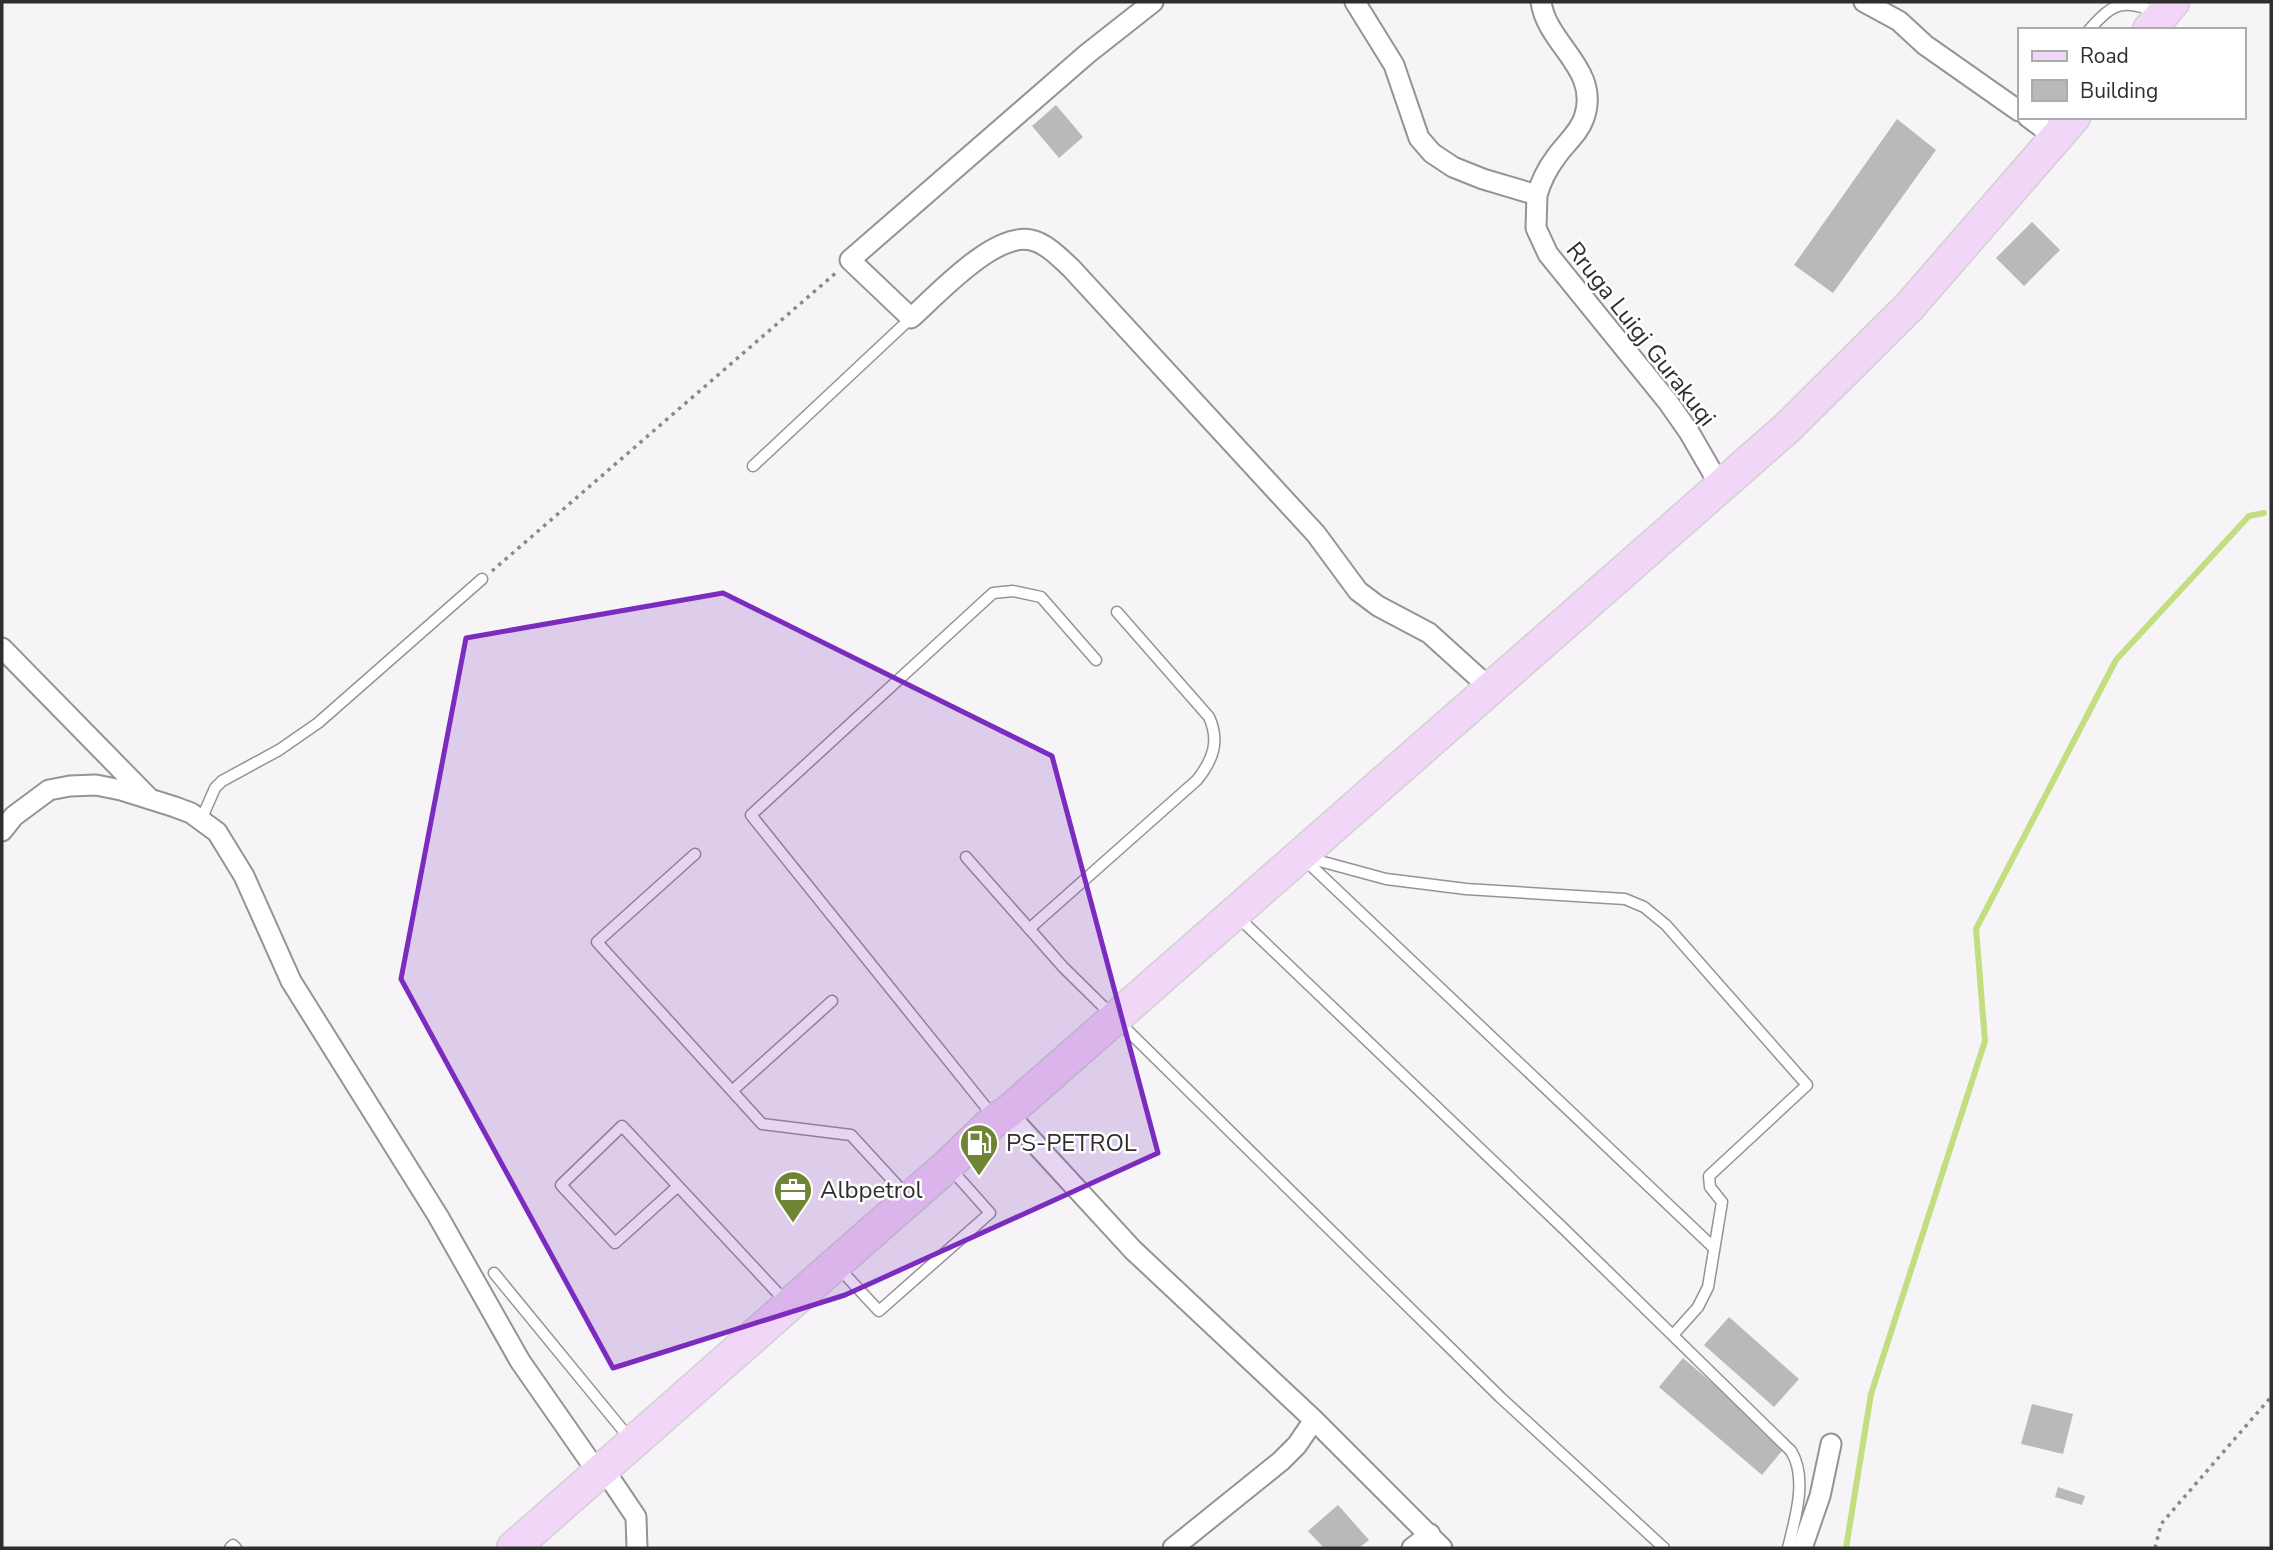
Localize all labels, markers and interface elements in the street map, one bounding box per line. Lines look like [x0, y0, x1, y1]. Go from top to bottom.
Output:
legend [2018, 28, 2245, 119]
text: Road [2080, 42, 2129, 70]
text: Building [2080, 77, 2158, 105]
street label: Rruga Luigj Gurakuqi [1559, 235, 1723, 433]
fuel station icon: PS-PETROL [958, 1122, 1000, 1177]
place label: PS-PETROL [1006, 1127, 1137, 1159]
office icon: Albpetrol [772, 1169, 814, 1224]
place label: Albpetrol [820, 1174, 923, 1206]

